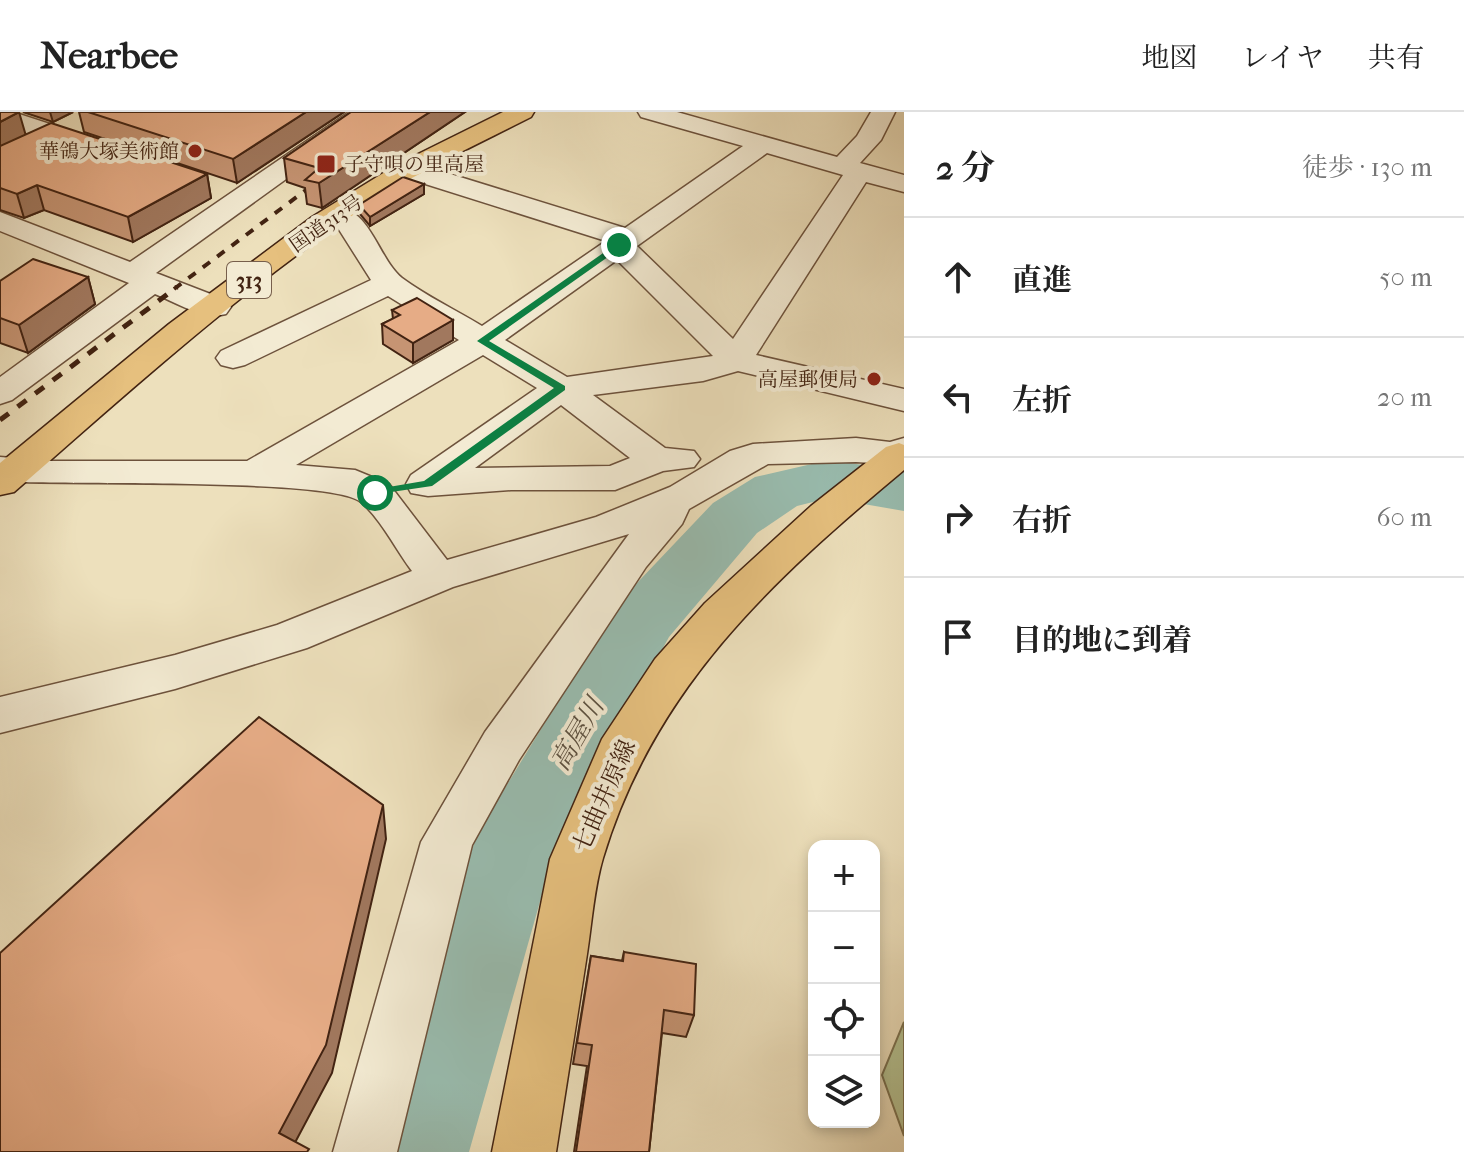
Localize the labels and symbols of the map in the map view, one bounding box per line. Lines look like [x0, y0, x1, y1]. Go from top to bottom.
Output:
place label: 華鴒大塚美術館 [39, 140, 179, 163]
marker: 華鴒大塚美術館 [186, 142, 204, 160]
marker: 子守唄の里高屋 [315, 153, 337, 175]
place label: 子守唄の里高屋 [344, 153, 484, 176]
street label: 国道313号 [285, 190, 367, 257]
route end [601, 227, 637, 263]
road number: 313 [227, 262, 271, 298]
place label: 高屋郵便局 [758, 368, 858, 391]
marker: 高屋郵便局 [865, 370, 883, 388]
route start [357, 475, 393, 511]
water label: 高屋川 [545, 690, 612, 776]
street label: 七曲井原線 [567, 735, 641, 857]

